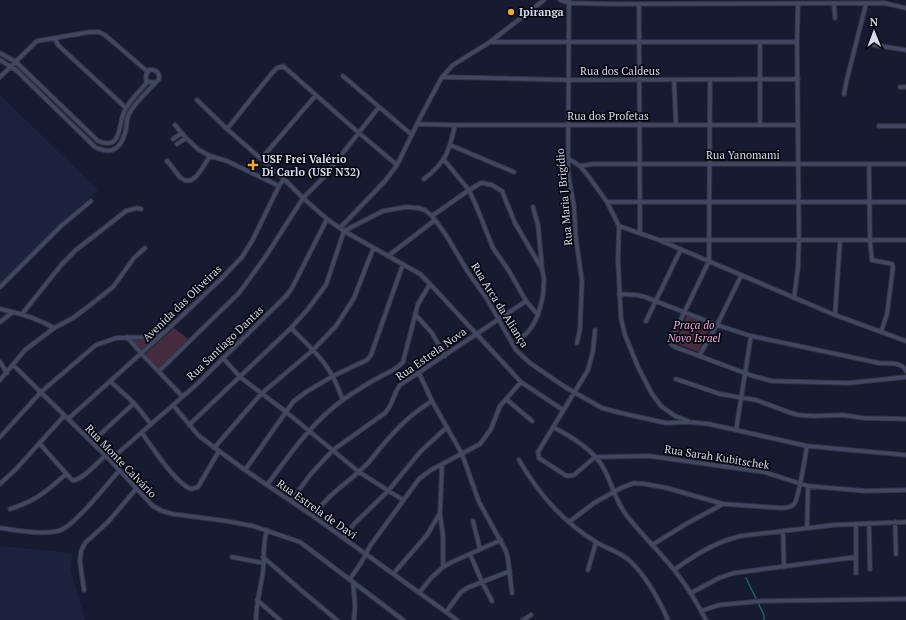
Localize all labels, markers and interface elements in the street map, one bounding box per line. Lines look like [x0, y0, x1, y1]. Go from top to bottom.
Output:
place label: Ipiranga [519, 5, 564, 19]
marker: Ipiranga [506, 7, 516, 17]
north arrow [854, 12, 894, 52]
text: N [870, 15, 879, 29]
street label: Rua dos Caldeus [580, 64, 660, 78]
street label: Rua dos Profetas [567, 109, 649, 123]
street label: Rua Maria J Brigídio [553, 148, 575, 246]
street label: Rua Yanomami [706, 148, 780, 162]
place label: USF Frei Valério Di Carlo (USF N32) [262, 152, 360, 179]
marker: USF Frei Valério Di Carlo (USF N32) [247, 159, 259, 171]
street label: Rua Arca da Aliança [468, 260, 532, 350]
street label: Avenida das Oliveiras [140, 262, 225, 344]
street label: Rua Santiago Dantas [184, 303, 266, 383]
park label: Praça do Novo Israel [666, 318, 721, 345]
street label: Rua Estrela Nova [393, 324, 469, 384]
street label: Rua Monte Calvário [82, 421, 160, 501]
street label: Rua Sarah Kubitschek [663, 442, 771, 472]
street label: Rua Estrela de Davi [274, 476, 360, 542]

